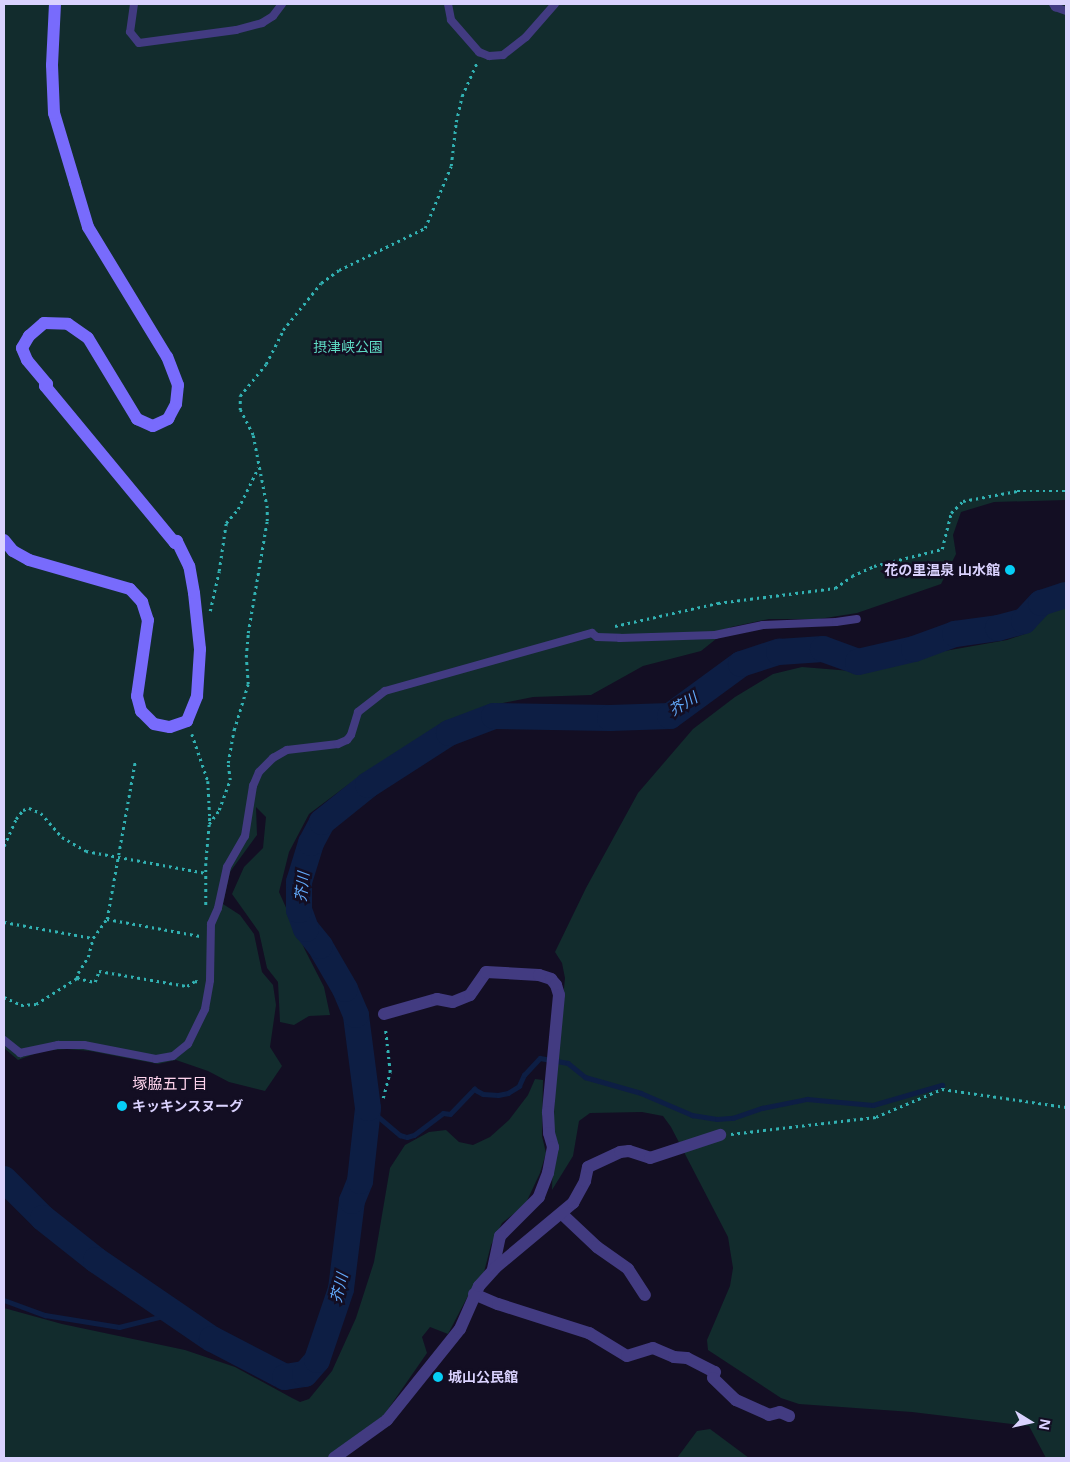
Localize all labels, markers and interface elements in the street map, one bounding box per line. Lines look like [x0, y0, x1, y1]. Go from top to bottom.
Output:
park label: 摂津峡公園 [313, 339, 383, 355]
place label: 花の里温泉 山水館 [884, 562, 1000, 578]
marker: 花の里温泉 山水館 [1004, 564, 1016, 576]
water label: 芥川 [666, 689, 700, 719]
water label: 芥川 [291, 871, 313, 903]
district label: 塚脇五丁目 [133, 1075, 207, 1093]
place label: キッキンスヌーグ [132, 1098, 244, 1114]
marker: キッキンスヌーグ [116, 1100, 128, 1112]
water label: 芥川 [327, 1271, 351, 1305]
place label: 城山公民館 [448, 1369, 518, 1385]
marker: 城山公民館 [432, 1371, 444, 1383]
north arrow [1005, 1397, 1055, 1447]
text: N [1035, 1417, 1056, 1432]

